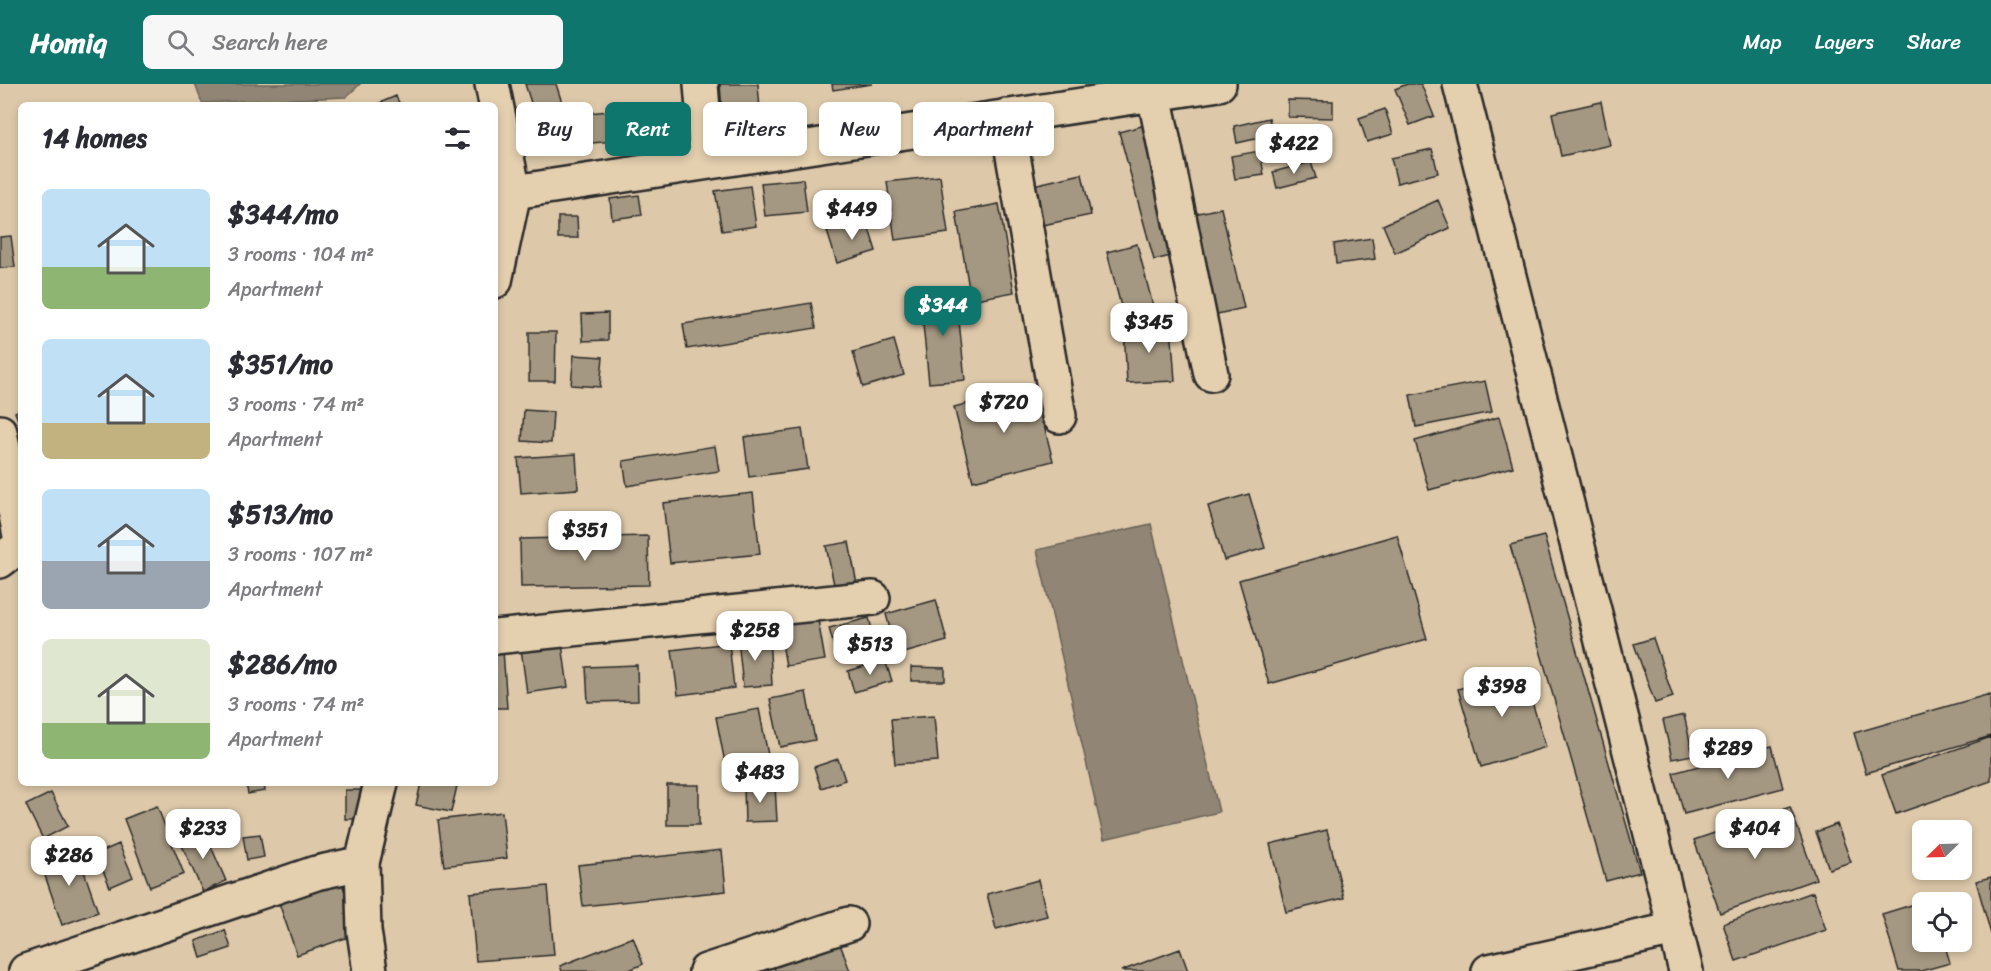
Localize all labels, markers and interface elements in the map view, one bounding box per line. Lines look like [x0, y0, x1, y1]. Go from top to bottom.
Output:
search box [143, 15, 563, 69]
text: Homiq [30, 18, 107, 67]
text: Search here [212, 23, 328, 62]
text: Map [1743, 23, 1782, 61]
text: Layers [1815, 23, 1874, 61]
text: Share [1907, 23, 1961, 61]
icon: search [164, 26, 197, 59]
chip: Buy [516, 102, 593, 156]
chip: Rent [605, 102, 691, 156]
chip: Filters [703, 102, 807, 156]
chip: New [819, 102, 901, 156]
chip: Apartment [913, 102, 1054, 156]
text: 14 homes [42, 115, 147, 161]
icon: filters [441, 122, 474, 155]
pin: $422 [1258, 124, 1330, 175]
text: $422 [1269, 126, 1319, 161]
pin: $449 [816, 190, 888, 241]
text: $344/mo [228, 191, 338, 237]
text: $449 [827, 192, 877, 227]
icon: home [90, 213, 162, 285]
text: 3 rooms · 104 m² [228, 237, 374, 272]
text: Apartment [228, 272, 322, 307]
pin: $344 [907, 286, 979, 337]
text: $344 [918, 288, 968, 323]
pin: $345 [1113, 303, 1185, 354]
text: $345 [1124, 305, 1174, 340]
text: $351/mo [228, 341, 333, 387]
icon: home [90, 363, 162, 435]
pin: $720 [968, 383, 1040, 434]
text: $720 [979, 385, 1029, 420]
text: 3 rooms · 74 m² [228, 387, 364, 422]
text: Apartment [228, 422, 322, 457]
text: $513/mo [228, 491, 333, 537]
pin: $351 [549, 511, 621, 562]
icon: home [90, 513, 162, 585]
text: $351 [562, 513, 608, 548]
text: 3 rooms · 107 m² [228, 537, 373, 572]
text: Apartment [228, 572, 322, 607]
pin: $258 [719, 611, 791, 662]
text: $258 [730, 613, 780, 648]
pin: $513 [834, 625, 906, 676]
text: $513 [847, 627, 893, 662]
text: $286/mo [228, 641, 337, 687]
icon: home [90, 663, 162, 735]
pin: $398 [1466, 667, 1538, 718]
text: $398 [1478, 669, 1526, 704]
text: 3 rooms · 74 m² [228, 687, 364, 722]
text: Apartment [228, 722, 322, 757]
pin: $289 [1692, 729, 1764, 780]
text: $289 [1703, 731, 1753, 766]
pin: $483 [724, 753, 796, 804]
text: $483 [736, 755, 785, 790]
pin: $233 [167, 809, 239, 860]
pin: $404 [1719, 809, 1791, 860]
text: $233 [180, 811, 226, 846]
text: $404 [1729, 811, 1781, 846]
north arrow [1912, 820, 1972, 880]
map controls [1912, 820, 1972, 952]
pin: $286 [33, 836, 105, 887]
text: $286 [45, 838, 93, 873]
button: locate [1912, 892, 1972, 952]

